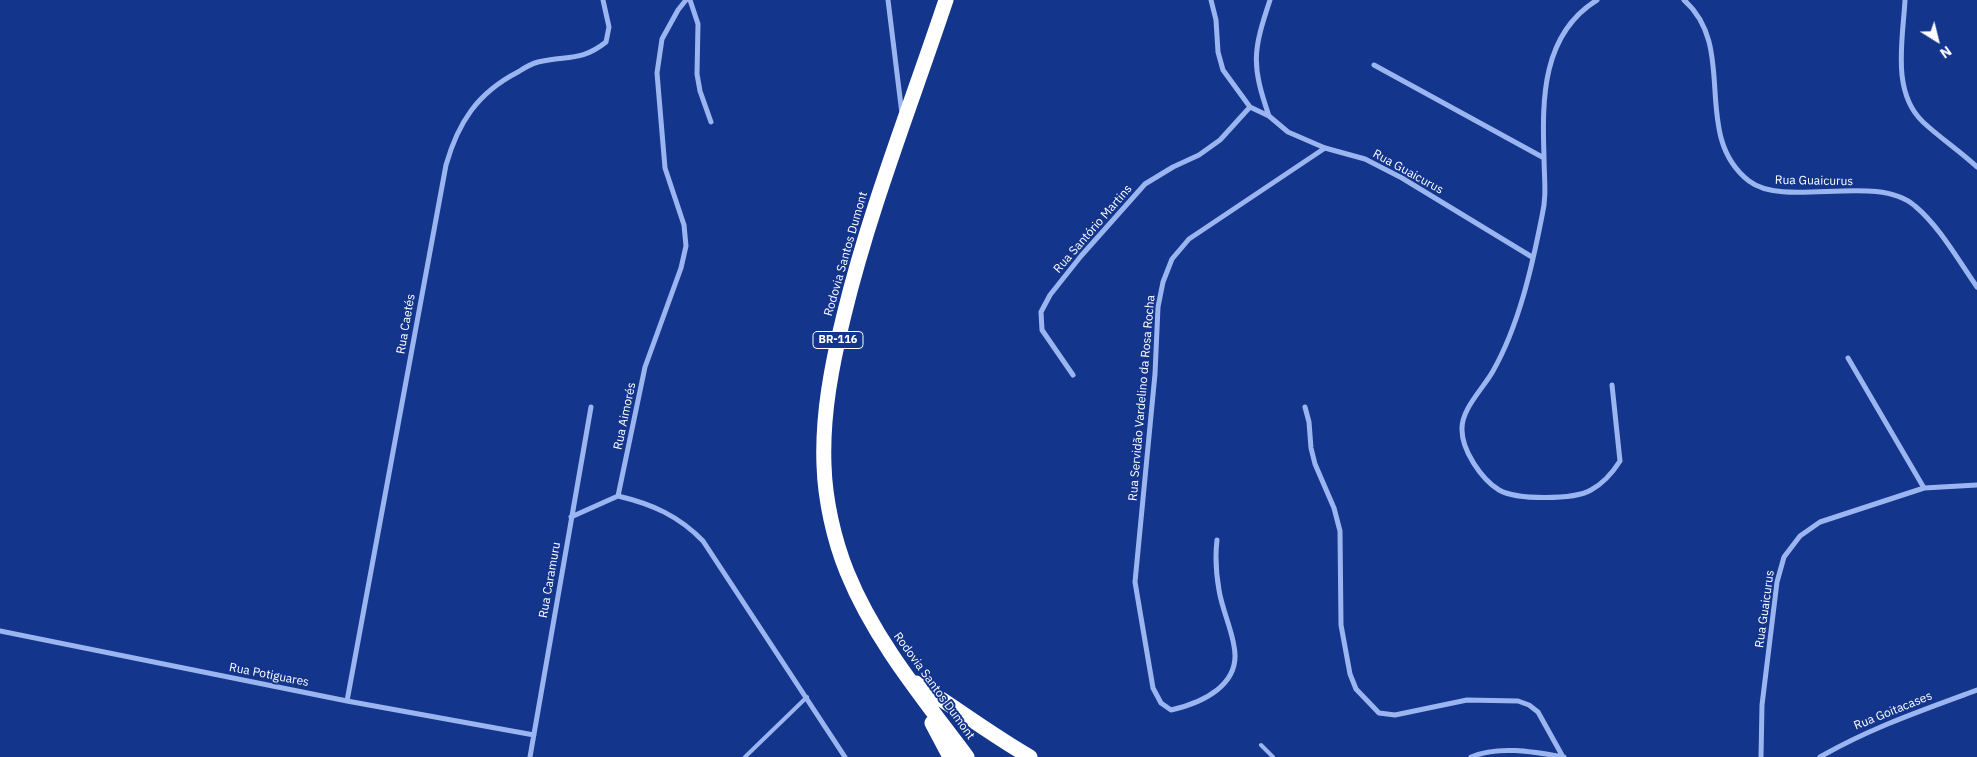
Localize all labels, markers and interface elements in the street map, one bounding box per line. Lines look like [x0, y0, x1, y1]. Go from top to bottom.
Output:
north arrow [1912, 15, 1962, 65]
text: N [1936, 42, 1955, 62]
street label: Rua Guaicurus [1370, 147, 1446, 197]
street label: Rua Guaicurus [1775, 173, 1853, 189]
street label: Rua Santório Martins [1051, 182, 1135, 276]
street label: Rodovia Santos Dumont [821, 190, 871, 318]
street label: Rua Caetés [394, 293, 418, 355]
street label: Rua Servidão Vardelino da Rosa Rocha [1126, 295, 1158, 501]
road number: BR-116 [813, 332, 863, 348]
street label: Rua Aimorés [611, 381, 639, 451]
street label: Rua Caramuru [536, 541, 564, 619]
street label: Rua Guaicurus [1752, 569, 1778, 649]
street label: Rodovia Santos Dumont [890, 630, 978, 742]
street label: Rua Potiguares [228, 660, 310, 690]
street label: Rua Goitacases [1852, 689, 1934, 733]

